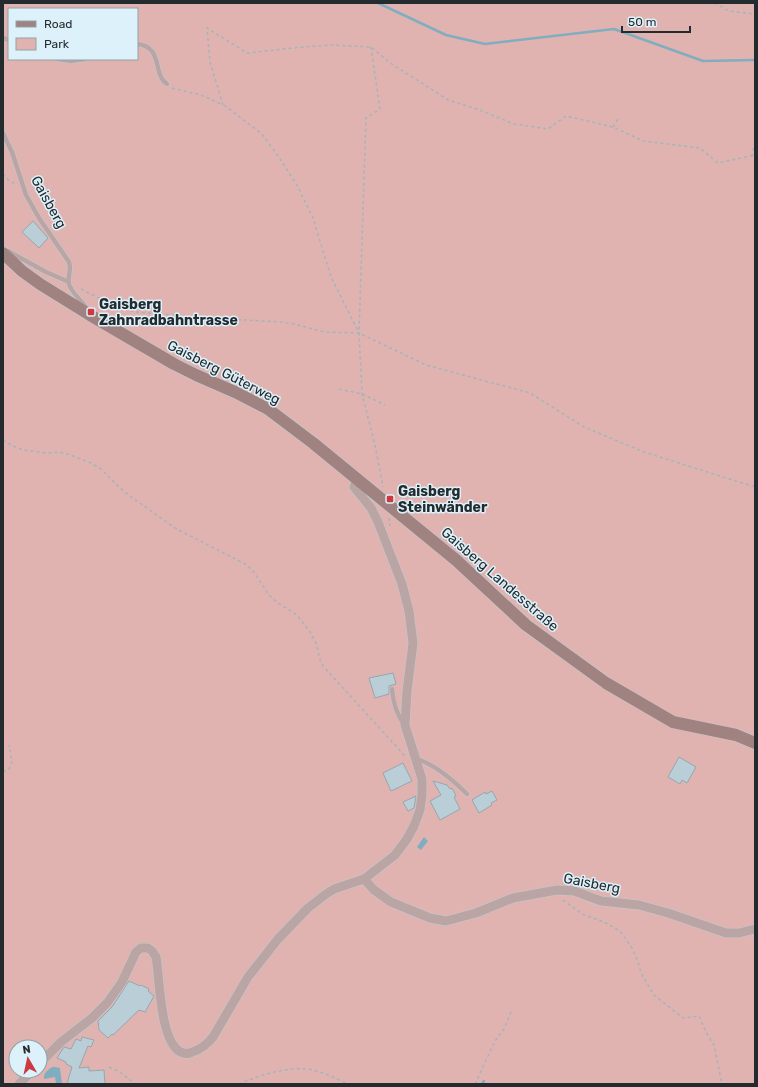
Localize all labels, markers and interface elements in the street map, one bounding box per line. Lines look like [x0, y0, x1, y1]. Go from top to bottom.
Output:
legend [8, 8, 138, 60]
scale bar [622, 8, 690, 34]
text: 50 m [628, 15, 656, 29]
text: Road [44, 17, 72, 31]
text: Park [44, 37, 70, 51]
street label: Gaisberg [27, 173, 70, 232]
place label: Gaisberg Zahnradbahntrasse [99, 296, 238, 329]
marker: Gaisberg Zahnradbahntrasse [86, 307, 96, 317]
street label: Gaisberg Güterweg [164, 337, 283, 408]
place label: Gaisberg Steinwänder [398, 483, 488, 516]
marker: Gaisberg Steinwänder [385, 494, 395, 504]
street label: Gaisberg Landesstraße [438, 524, 562, 635]
street label: Gaisberg [562, 870, 622, 897]
north arrow [8, 1039, 48, 1079]
text: N [22, 1043, 32, 1057]

